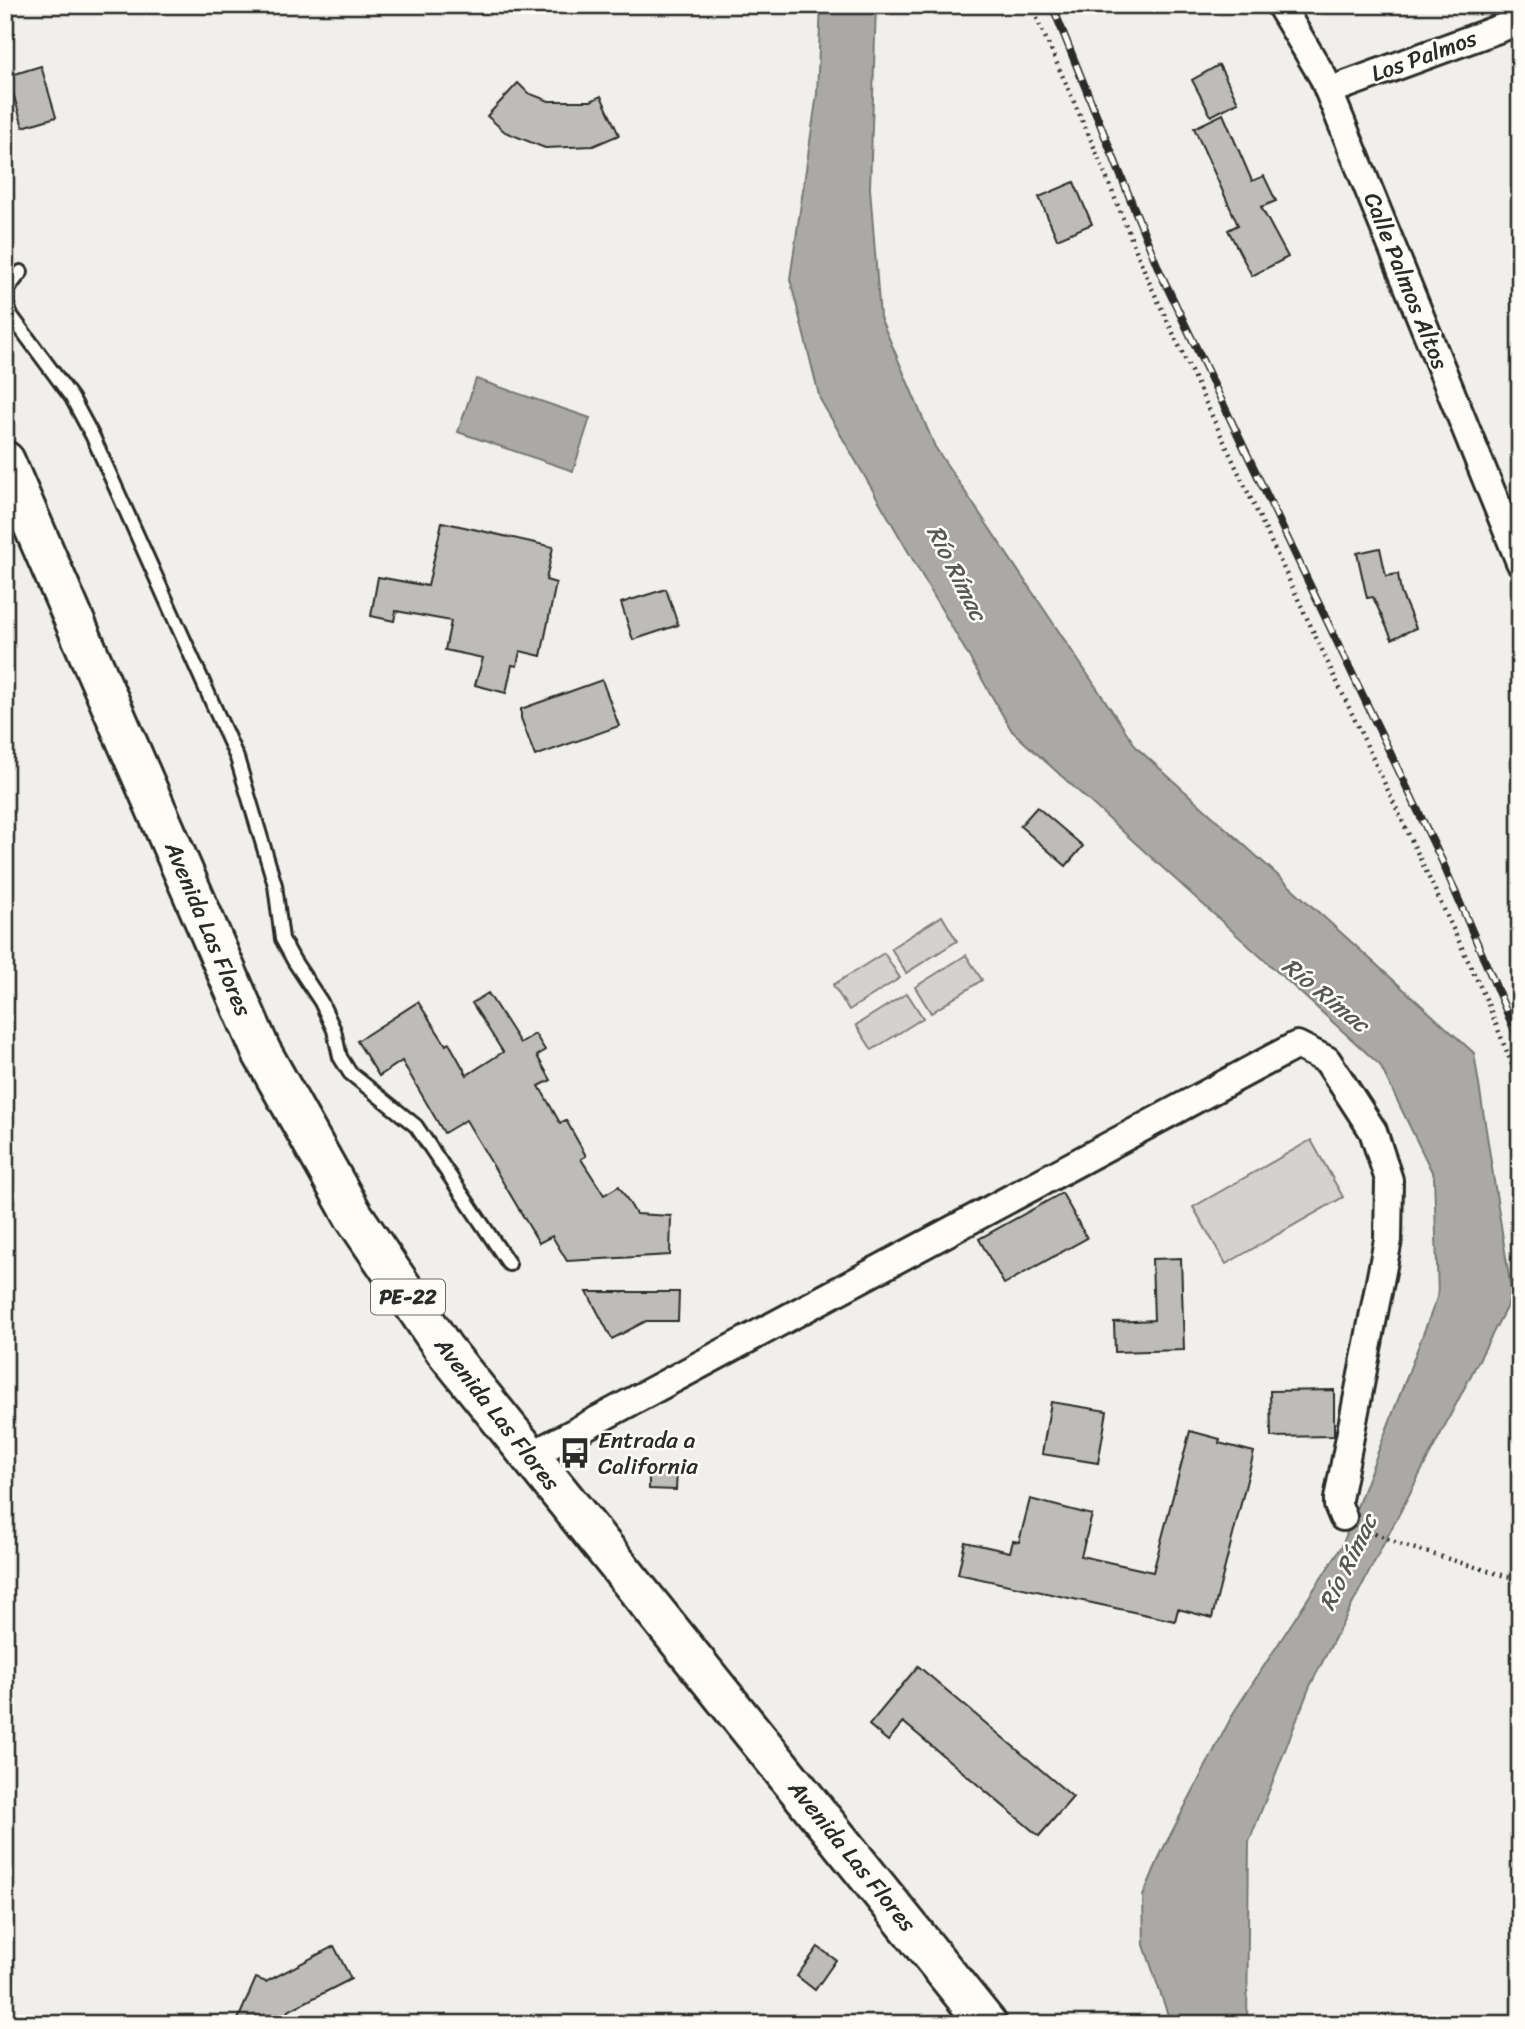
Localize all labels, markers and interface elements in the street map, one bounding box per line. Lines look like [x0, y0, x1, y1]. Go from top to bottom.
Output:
street label: Los Palmos [1365, 18, 1483, 94]
street label: Calle Palmos Altos [1352, 186, 1460, 376]
water label: Río Rímac [915, 517, 1000, 630]
street label: Avenida Las Flores [152, 834, 263, 1023]
water label: Río Rímac [1273, 946, 1381, 1045]
road number: PE-22 [371, 1280, 445, 1314]
street label: Avenida Las Flores [423, 1327, 571, 1500]
place label: Entrada a California [598, 1420, 698, 1487]
bus stop icon: Entrada a California [558, 1436, 592, 1470]
water label: Río Rímac [1306, 1505, 1390, 1618]
street label: Avenida Las Flores [777, 1770, 927, 1942]

